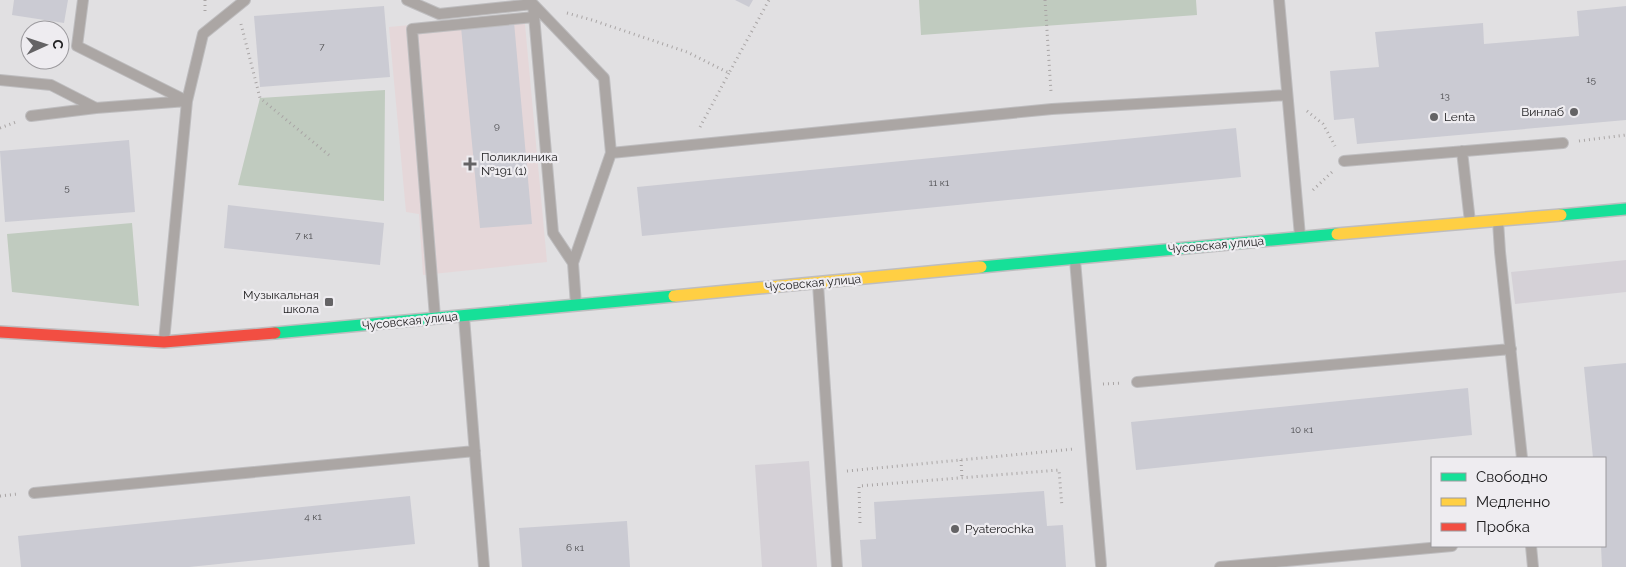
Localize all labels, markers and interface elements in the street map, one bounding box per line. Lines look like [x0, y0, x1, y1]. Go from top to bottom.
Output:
north arrow [20, 20, 70, 70]
text: С [50, 39, 66, 50]
house number: 7 [319, 41, 325, 52]
house number: 15 [1586, 74, 1596, 85]
house number: 13 [1440, 90, 1450, 101]
place label: Винлаб [1521, 105, 1564, 119]
marker: Винлаб [1568, 106, 1580, 118]
place label: Lenta [1444, 110, 1475, 124]
marker: Lenta [1428, 111, 1440, 123]
house number: 9 [494, 120, 500, 131]
place label: Поликлиника №191 (1) [481, 150, 558, 178]
marker: Поликлиника №191 (1) [463, 157, 477, 171]
house number: 11 к1 [929, 177, 950, 188]
house number: 5 [64, 182, 70, 193]
house number: 7 к1 [295, 230, 313, 241]
street label: Чусовская улица [1167, 234, 1265, 256]
street label: Чусовская улица [764, 272, 862, 294]
place label: Музыкальная школа [243, 288, 319, 316]
marker: Музыкальная школа [323, 296, 335, 308]
street label: Чусовская улица [361, 309, 459, 333]
house number: 10 к1 [1291, 424, 1314, 435]
legend [1431, 457, 1606, 547]
text: Свободно [1476, 468, 1548, 486]
text: Медленно [1476, 493, 1550, 511]
house number: 4 к1 [304, 511, 322, 522]
text: Пробка [1476, 518, 1530, 536]
place label: Pyaterochka [965, 522, 1034, 536]
marker: Pyaterochka [949, 523, 961, 535]
house number: 6 к1 [566, 542, 585, 553]

